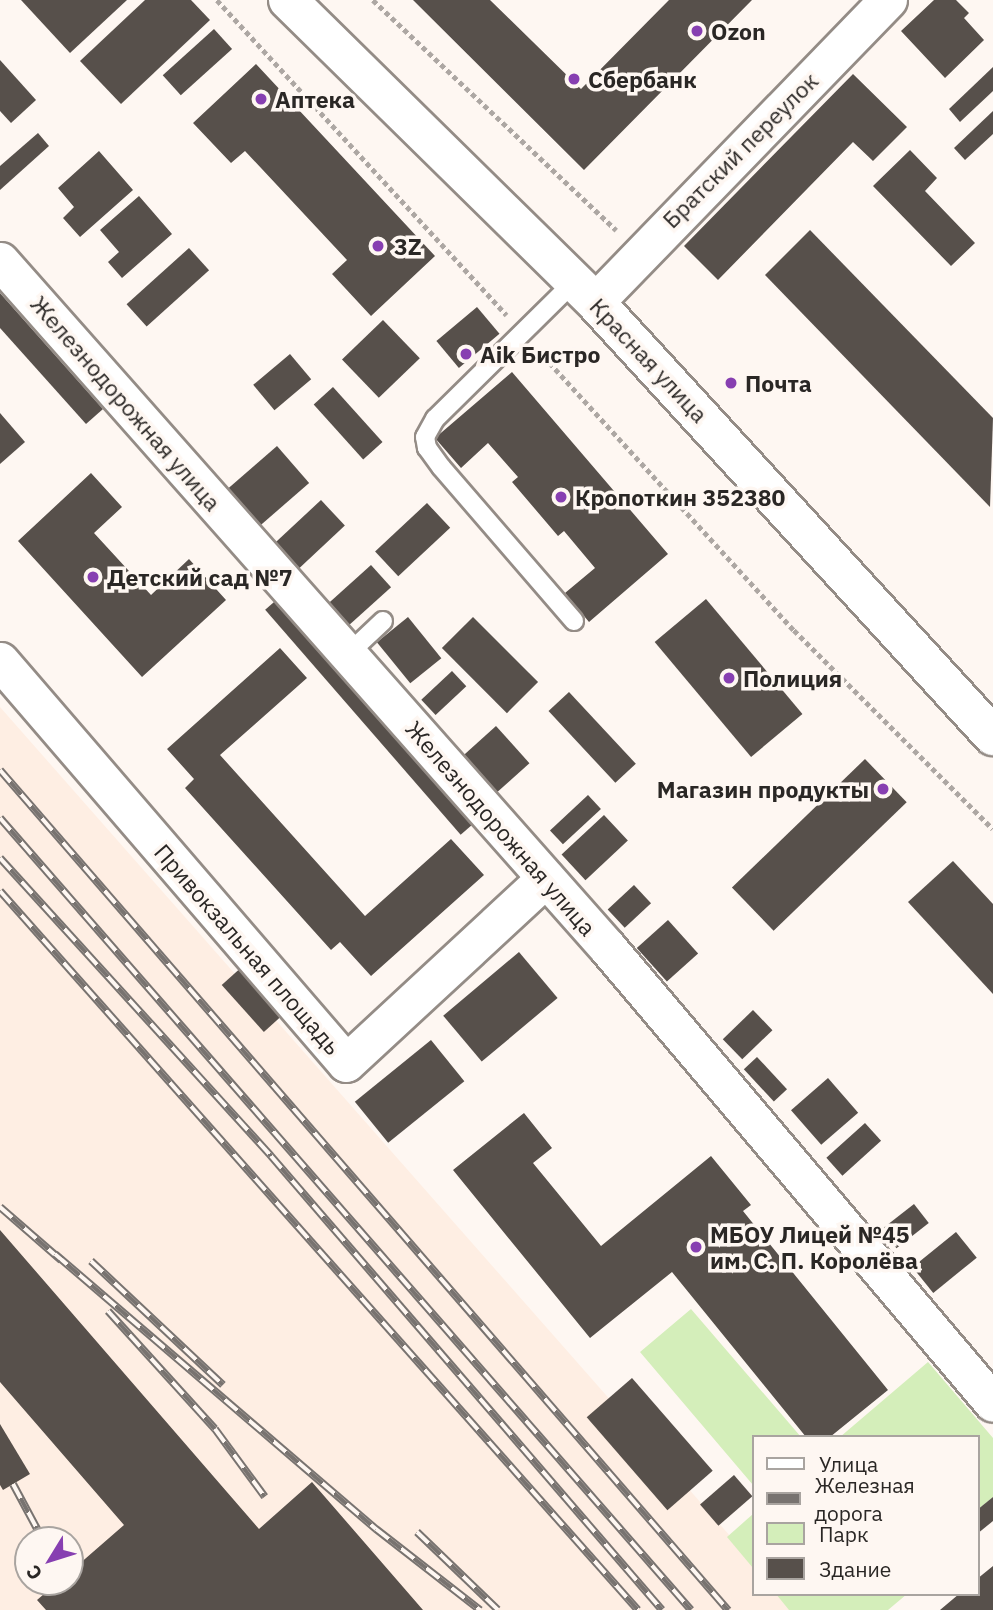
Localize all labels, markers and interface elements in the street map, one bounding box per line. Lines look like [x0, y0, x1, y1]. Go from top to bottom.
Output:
place label: Ozon [711, 17, 766, 45]
marker: Ozon [689, 23, 705, 39]
place label: Сбербанк [588, 65, 697, 93]
street label: Братский переулок [657, 67, 823, 233]
marker: Сбербанк [566, 71, 582, 87]
place label: Аптека [275, 85, 355, 113]
marker: Аптека [253, 91, 269, 107]
place label: 3Z [394, 232, 422, 260]
marker: 3Z [368, 236, 388, 256]
street label: Железнодорожная улица [25, 290, 227, 516]
street label: Красная улица [584, 292, 714, 428]
place label: Aik Бистро [480, 340, 601, 368]
marker: Aik Бистро [458, 346, 474, 362]
place label: Почта [745, 369, 812, 397]
marker: Почта [723, 375, 739, 391]
place label: Кропоткин 352380 [575, 483, 785, 511]
marker: Кропоткин 352380 [553, 489, 569, 505]
place label: Детский сад №7 [107, 563, 292, 591]
marker: Детский сад №7 [85, 569, 101, 585]
place label: Полиция [743, 664, 842, 692]
marker: Полиция [721, 670, 737, 686]
street label: Железнодорожная улица [400, 715, 602, 941]
place label: Магазин продукты [657, 775, 869, 803]
marker: Магазин продукты [875, 781, 891, 797]
street label: Привокзальная площадь [149, 838, 347, 1060]
place label: МБОУ Лицей №45 им. С. П. Королёва [710, 1220, 918, 1274]
marker: МБОУ Лицей №45 им. С. П. Королёва [688, 1239, 704, 1255]
legend [752, 1435, 979, 1596]
text: Улица [819, 1450, 878, 1478]
text: Железная дорога [815, 1471, 915, 1527]
text: Парк [819, 1520, 869, 1548]
north arrow [14, 1526, 84, 1596]
text: Здание [819, 1555, 891, 1583]
text: С [21, 1560, 47, 1585]

